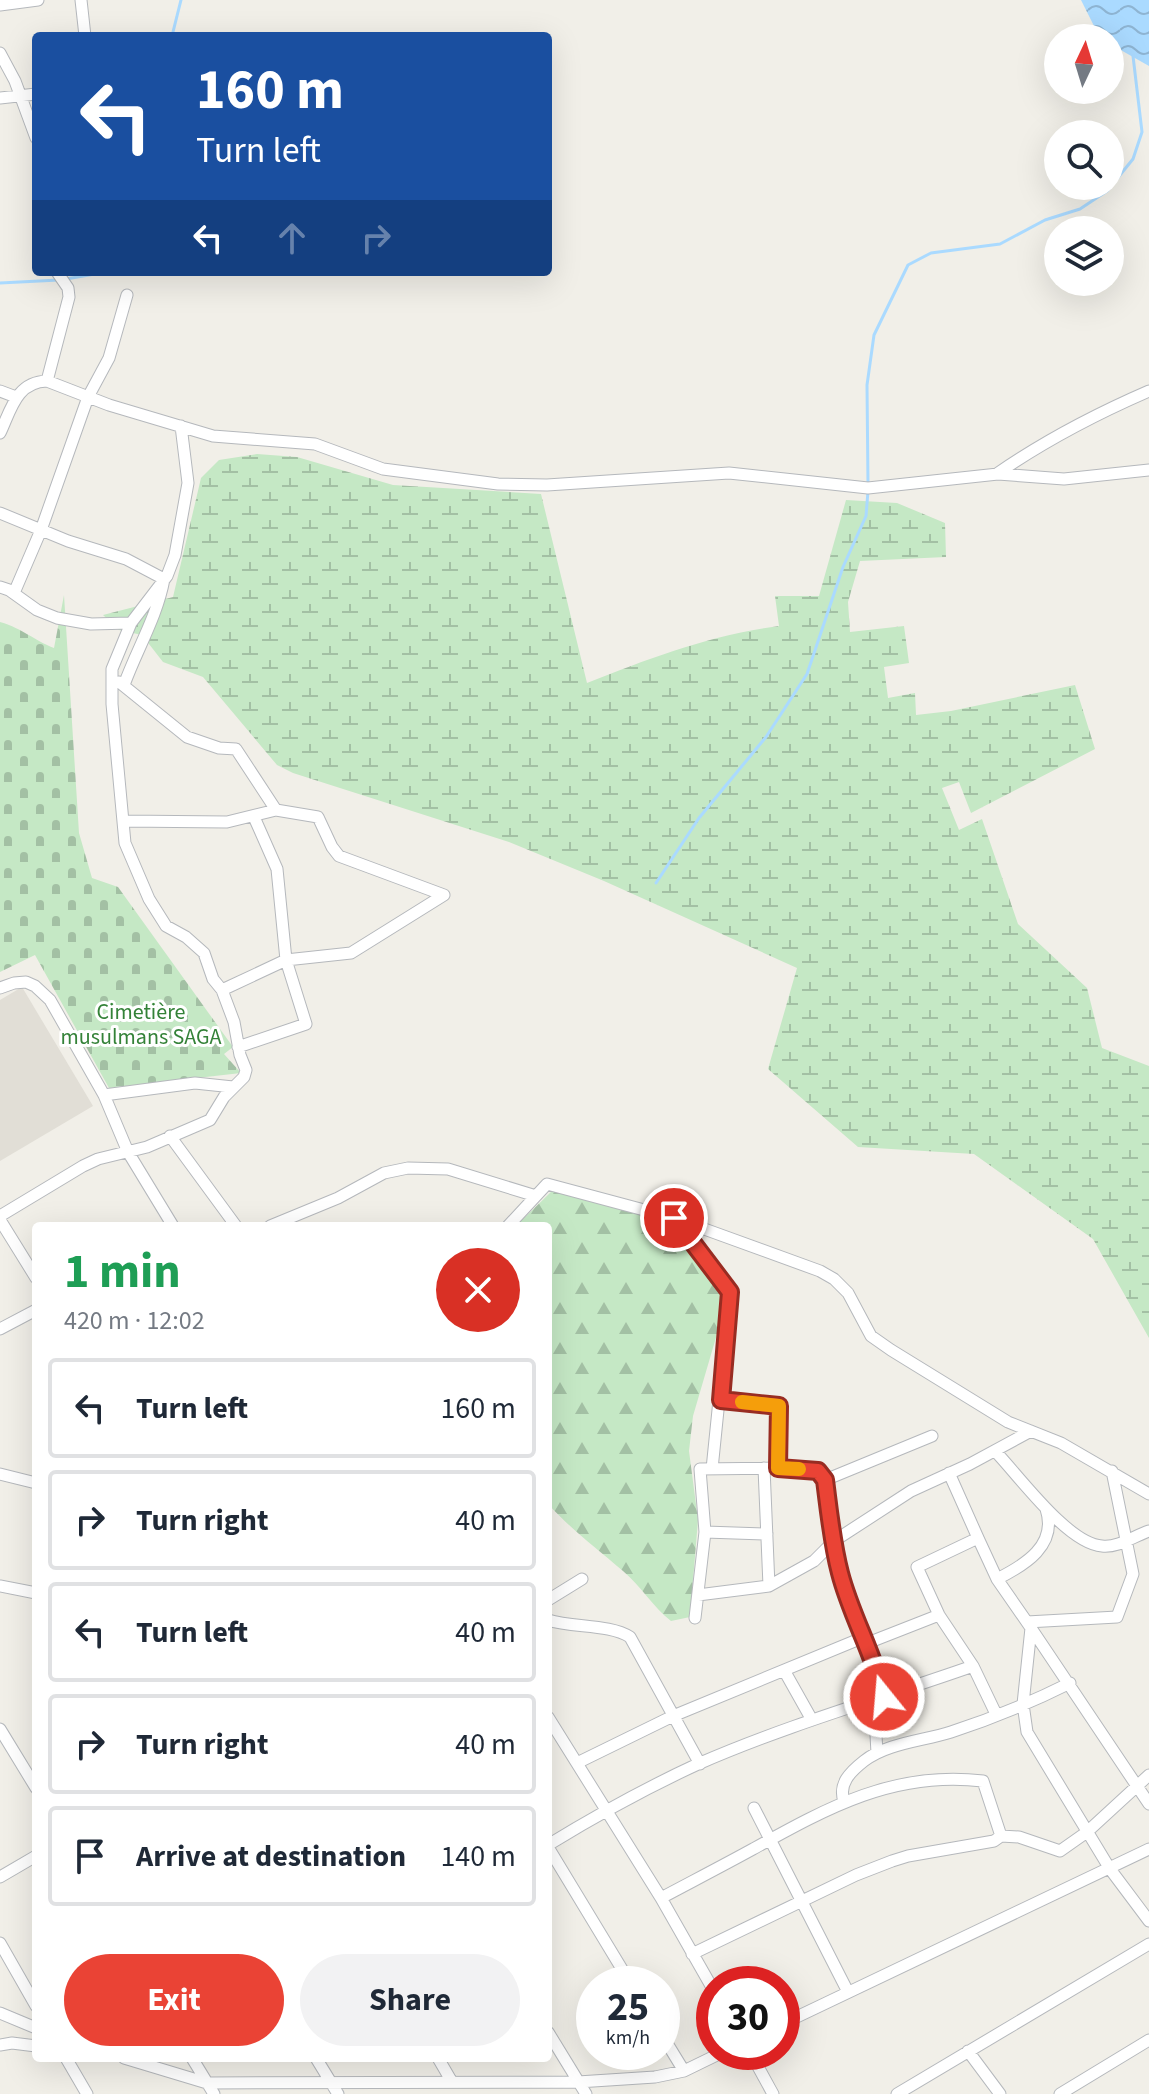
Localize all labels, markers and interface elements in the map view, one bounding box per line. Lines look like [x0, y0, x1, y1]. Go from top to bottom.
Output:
north arrow [1044, 24, 1124, 104]
map controls [1044, 24, 1124, 296]
text: 160 m [196, 51, 344, 130]
icon: left [64, 64, 168, 168]
button: search [1044, 120, 1124, 200]
text: Turn left [196, 125, 321, 176]
icon: left [186, 216, 230, 260]
icon: ahead [270, 216, 314, 260]
icon: right [354, 216, 398, 260]
button: layers [1044, 216, 1124, 296]
park label: Cimetière musulmans SAGA [61, 996, 221, 1053]
pin [640, 1184, 708, 1252]
icon: arrive [652, 1196, 696, 1240]
text: 1 min [64, 1238, 181, 1306]
button: close [436, 1248, 520, 1332]
text: 420 m · 12:02 [64, 1302, 205, 1339]
icon: left [68, 1386, 112, 1430]
text: Turn left [136, 1387, 248, 1430]
text: 160 m [440, 1387, 516, 1430]
icon: right [68, 1498, 112, 1542]
text: Turn right [136, 1499, 268, 1542]
text: 40 m [455, 1499, 516, 1542]
icon: left [68, 1610, 112, 1654]
text: Turn left [136, 1611, 248, 1654]
text: 40 m [455, 1611, 516, 1654]
position arrow [842, 1655, 926, 1739]
icon: right [68, 1722, 112, 1766]
text: Turn right [136, 1723, 268, 1766]
text: 40 m [455, 1723, 516, 1766]
icon: arrive [68, 1834, 112, 1878]
text: Arrive at destination [136, 1835, 406, 1878]
text: 140 m [440, 1835, 516, 1878]
button: Exit [64, 1954, 284, 2046]
button: Share [300, 1954, 520, 2046]
speed limit sign: 30 [696, 1966, 800, 2070]
text: 25 [607, 1979, 649, 2036]
text: km/h [606, 2024, 650, 2052]

